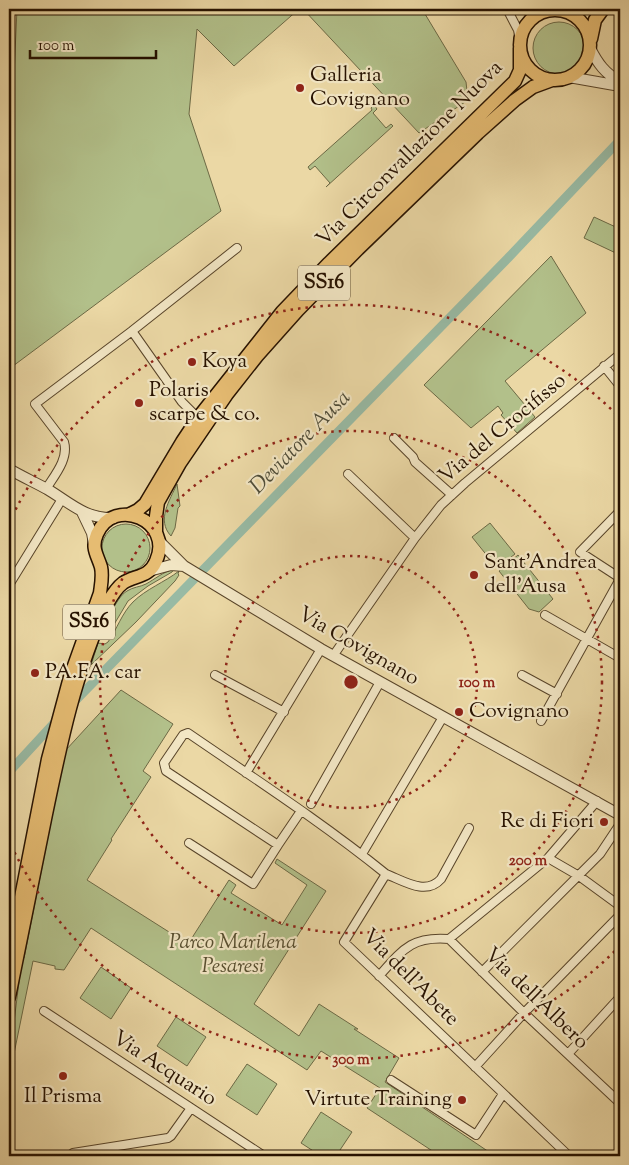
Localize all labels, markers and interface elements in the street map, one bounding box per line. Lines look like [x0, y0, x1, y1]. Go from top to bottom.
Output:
scale bar [30, 28, 156, 60]
text: 100 m [38, 36, 75, 57]
street label: Via Circonvallazione Nuova [310, 54, 510, 254]
place label: Galleria Covignano [310, 61, 410, 115]
marker: Galleria Covignano [294, 82, 306, 94]
road number: SS16 [298, 266, 350, 300]
place label: Koya [202, 347, 248, 377]
marker: Koya [186, 356, 198, 368]
street label: Via del Crocifisso [433, 367, 573, 491]
place label: Polaris scarpe & co. [149, 376, 260, 430]
water label: Deviatore Ausa [243, 384, 359, 502]
marker: Polaris scarpe & co. [133, 397, 145, 409]
place label: Sant'Andrea dell'Ausa [484, 548, 597, 602]
marker: Sant'Andrea dell'Ausa [468, 569, 480, 581]
street label: Via Covignano [292, 600, 424, 694]
road number: SS16 [63, 604, 115, 640]
place label: PA.FA. car [45, 658, 141, 688]
marker: PA.FA. car [29, 667, 41, 679]
centre of rings [342, 673, 360, 691]
text: 100 m [459, 673, 496, 694]
place label: Covignano [469, 697, 569, 727]
marker: Covignano [453, 706, 465, 718]
place label: Re di Fiori [500, 807, 594, 837]
marker: Re di Fiori [598, 816, 610, 828]
text: 200 m [509, 851, 548, 872]
street label: Via dell'Abete [355, 923, 465, 1033]
park label: Parco Marilena Pesaresi [169, 928, 297, 982]
street label: Via dell'Albero [477, 941, 595, 1057]
street label: Via Acquario [106, 1024, 222, 1114]
text: 300 m [332, 1050, 370, 1071]
marker: Il Prisma [57, 1070, 69, 1082]
place label: Il Prisma [24, 1082, 102, 1112]
place label: Virtute Training [305, 1085, 452, 1115]
marker: Virtute Training [456, 1094, 468, 1106]

